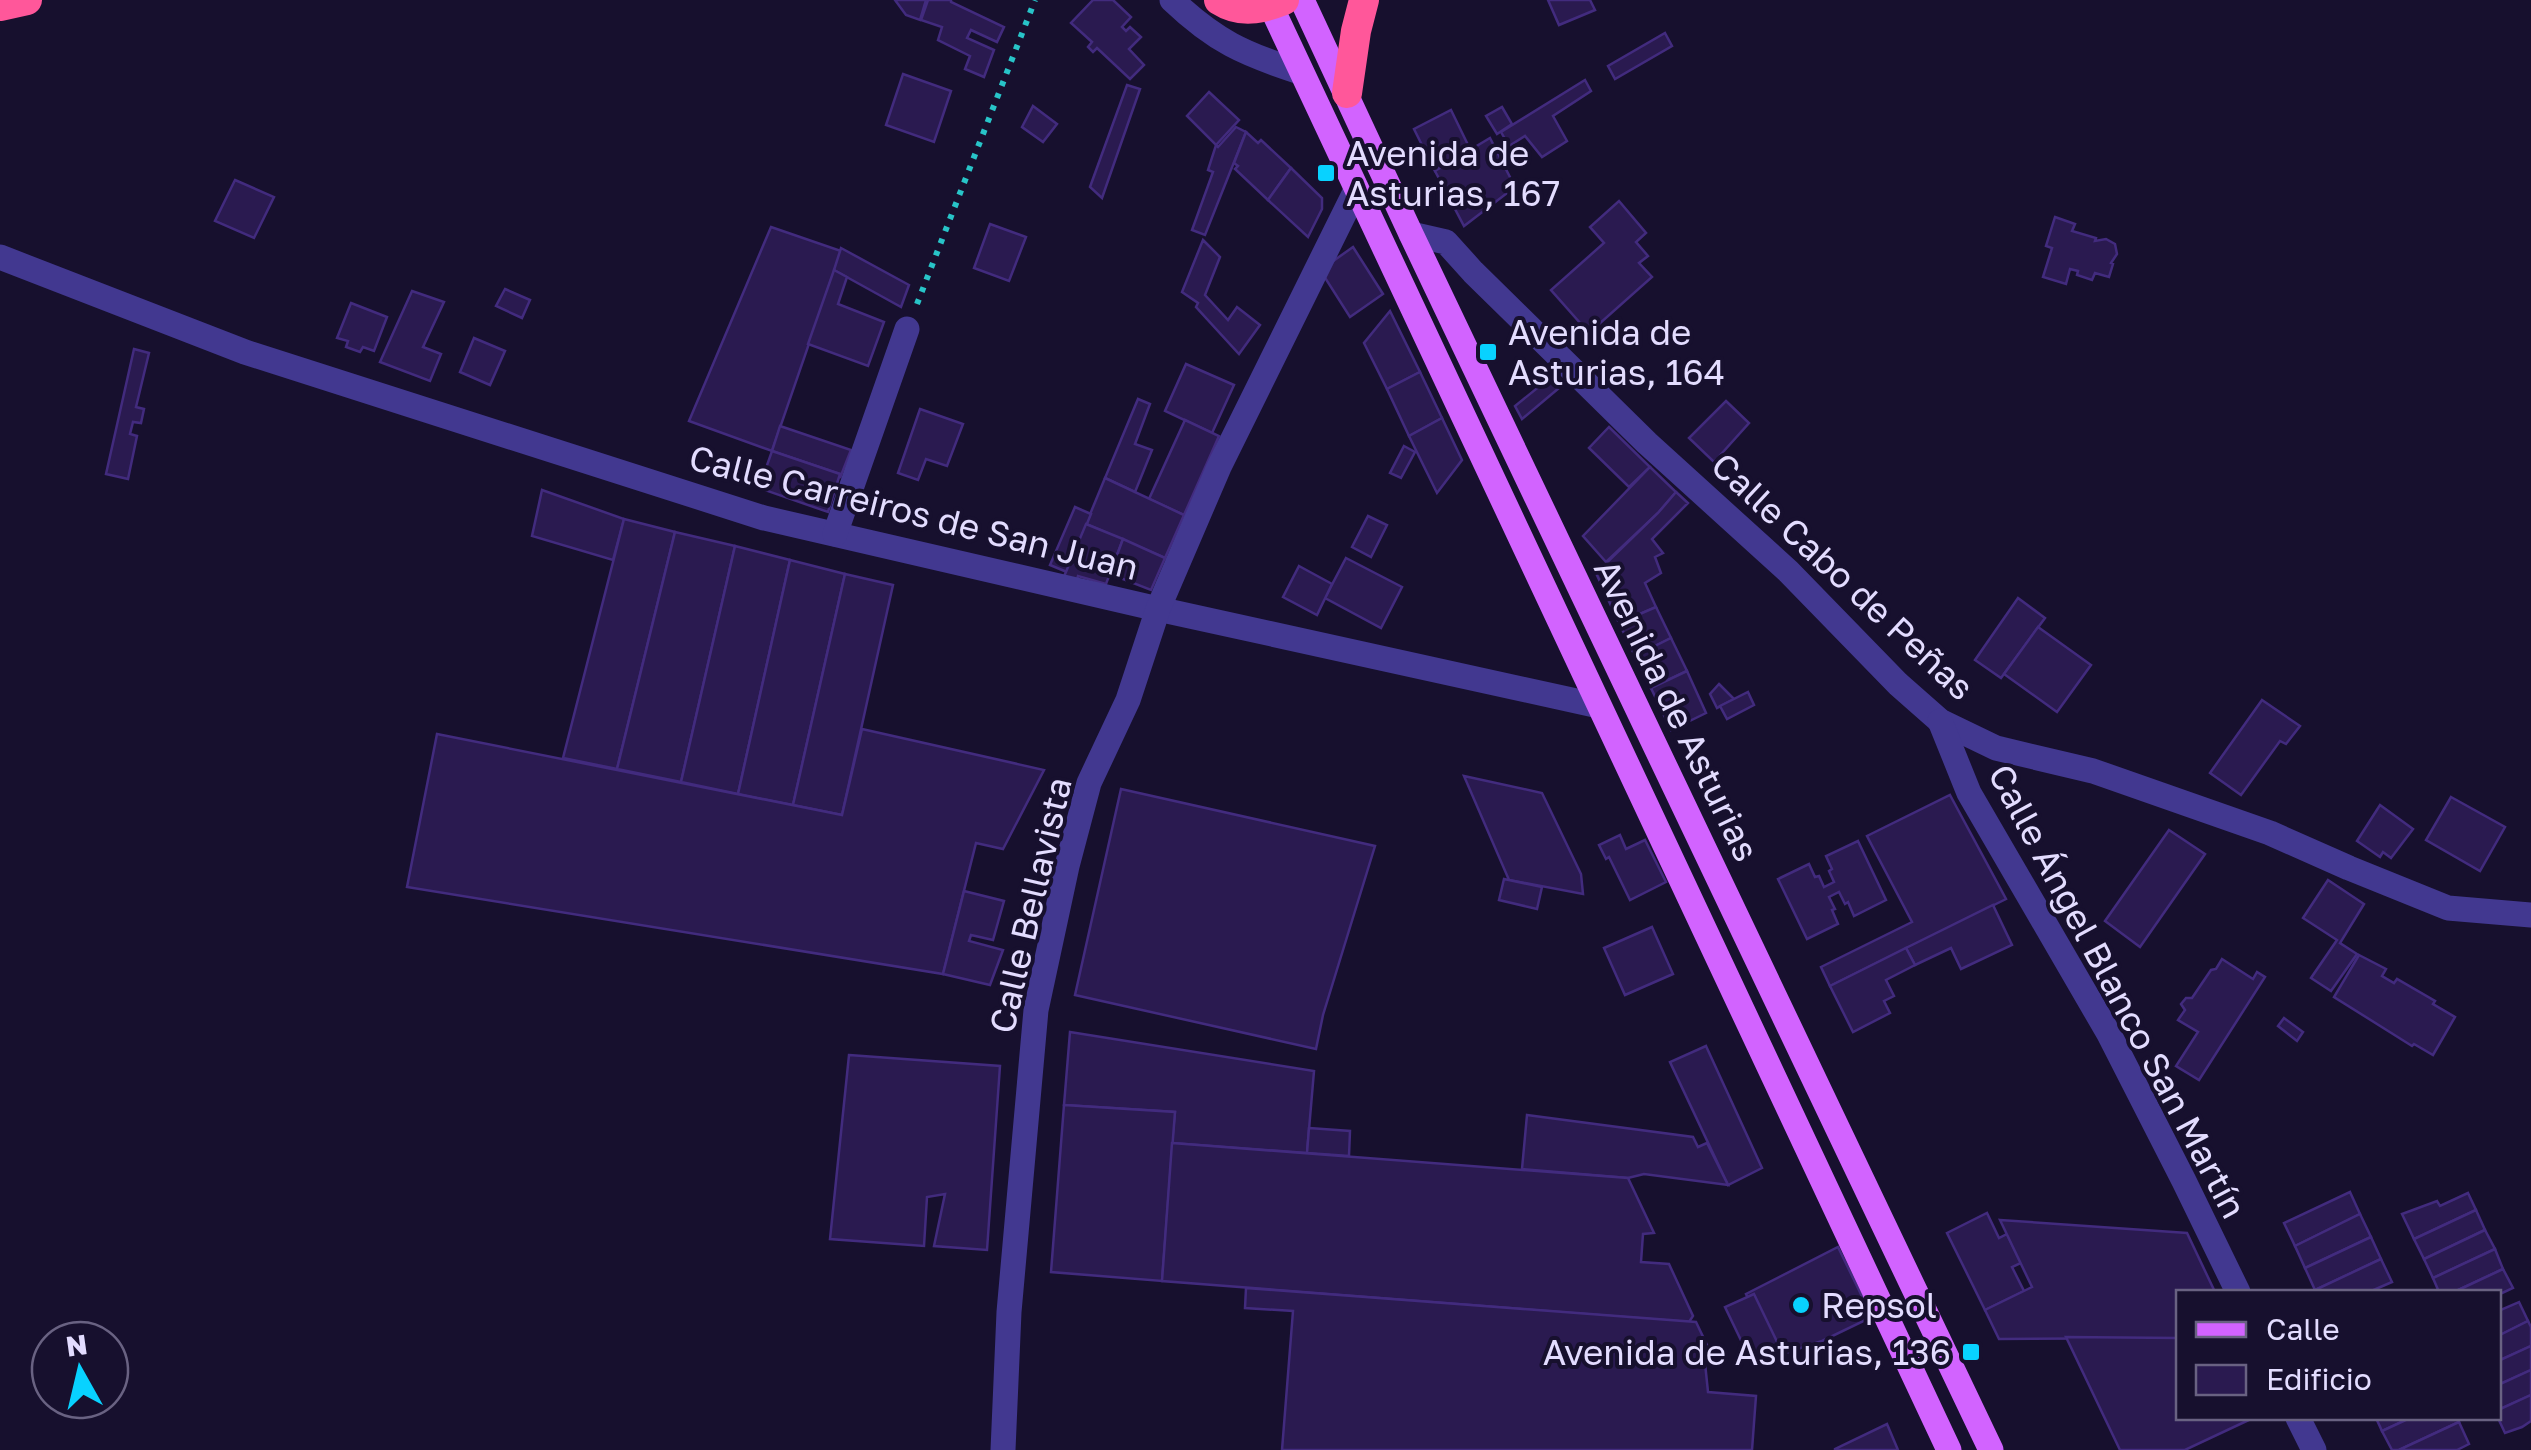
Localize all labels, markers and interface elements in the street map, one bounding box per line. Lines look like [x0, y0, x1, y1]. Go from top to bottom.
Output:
place label: Avenida de Asturias, 167 [1346, 132, 1560, 214]
marker: Avenida de Asturias, 167 [1315, 162, 1337, 184]
place label: Avenida de Asturias, 164 [1508, 311, 1725, 393]
marker: Avenida de Asturias, 164 [1477, 341, 1499, 363]
street label: Calle Carreiros de San Juan [685, 436, 1143, 588]
street label: Calle Cabo de Peñas [1703, 444, 1983, 708]
street label: Avenida de Asturias [1586, 552, 1768, 868]
street label: Calle Ángel Blanco San Martín [1980, 757, 2256, 1225]
street label: Calle Bellavista [980, 773, 1080, 1037]
place label: Repsol [1821, 1284, 1937, 1326]
legend [2176, 1290, 2501, 1420]
marker: Repsol [1790, 1294, 1812, 1316]
text: Calle [2266, 1311, 2340, 1347]
north arrow [30, 1320, 130, 1420]
text: N [64, 1327, 89, 1363]
place label: Avenida de Asturias, 136 [1543, 1331, 1951, 1373]
marker: Avenida de Asturias, 136 [1960, 1341, 1982, 1363]
text: Edificio [2266, 1361, 2372, 1397]

